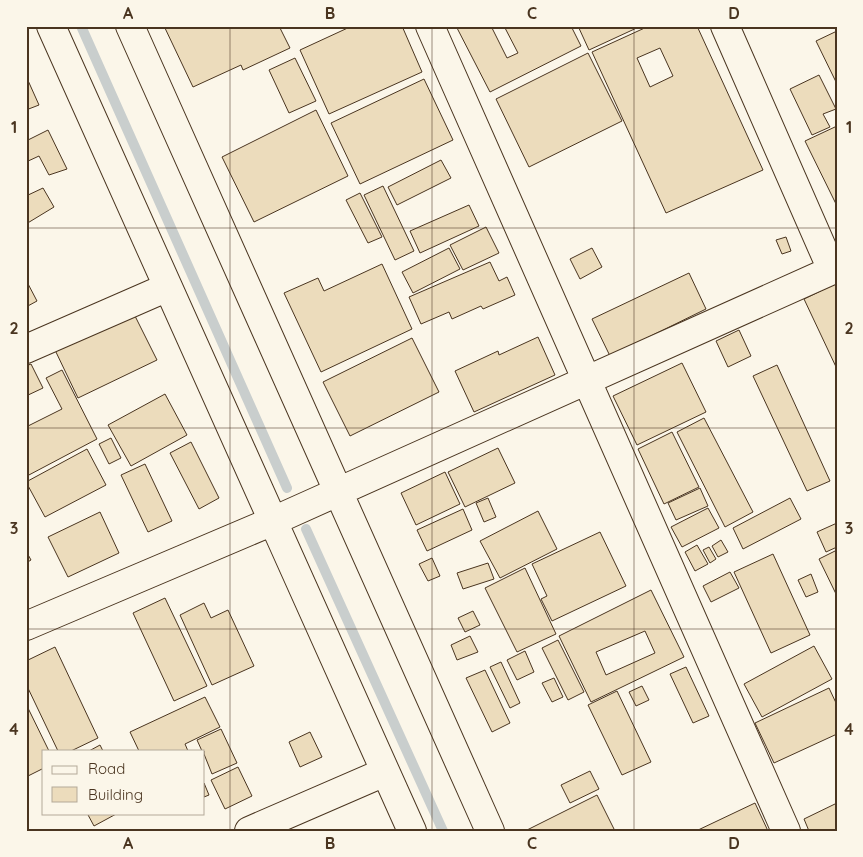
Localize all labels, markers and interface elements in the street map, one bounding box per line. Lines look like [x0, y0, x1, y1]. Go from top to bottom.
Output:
text: A [123, 3, 134, 23]
text: B [325, 3, 335, 23]
text: C [527, 3, 537, 23]
text: D [728, 3, 740, 23]
text: 1 [11, 117, 17, 137]
text: 1 [846, 117, 852, 137]
text: 2 [9, 318, 19, 338]
text: 2 [844, 318, 854, 338]
text: 3 [10, 518, 18, 538]
text: 3 [845, 518, 853, 538]
text: 4 [9, 719, 19, 739]
text: 4 [844, 719, 854, 739]
legend [42, 750, 205, 814]
text: Road [88, 759, 125, 778]
text: Building [88, 785, 143, 804]
text: A [123, 833, 134, 853]
text: B [325, 833, 335, 853]
text: C [527, 833, 537, 853]
text: D [728, 833, 740, 853]

